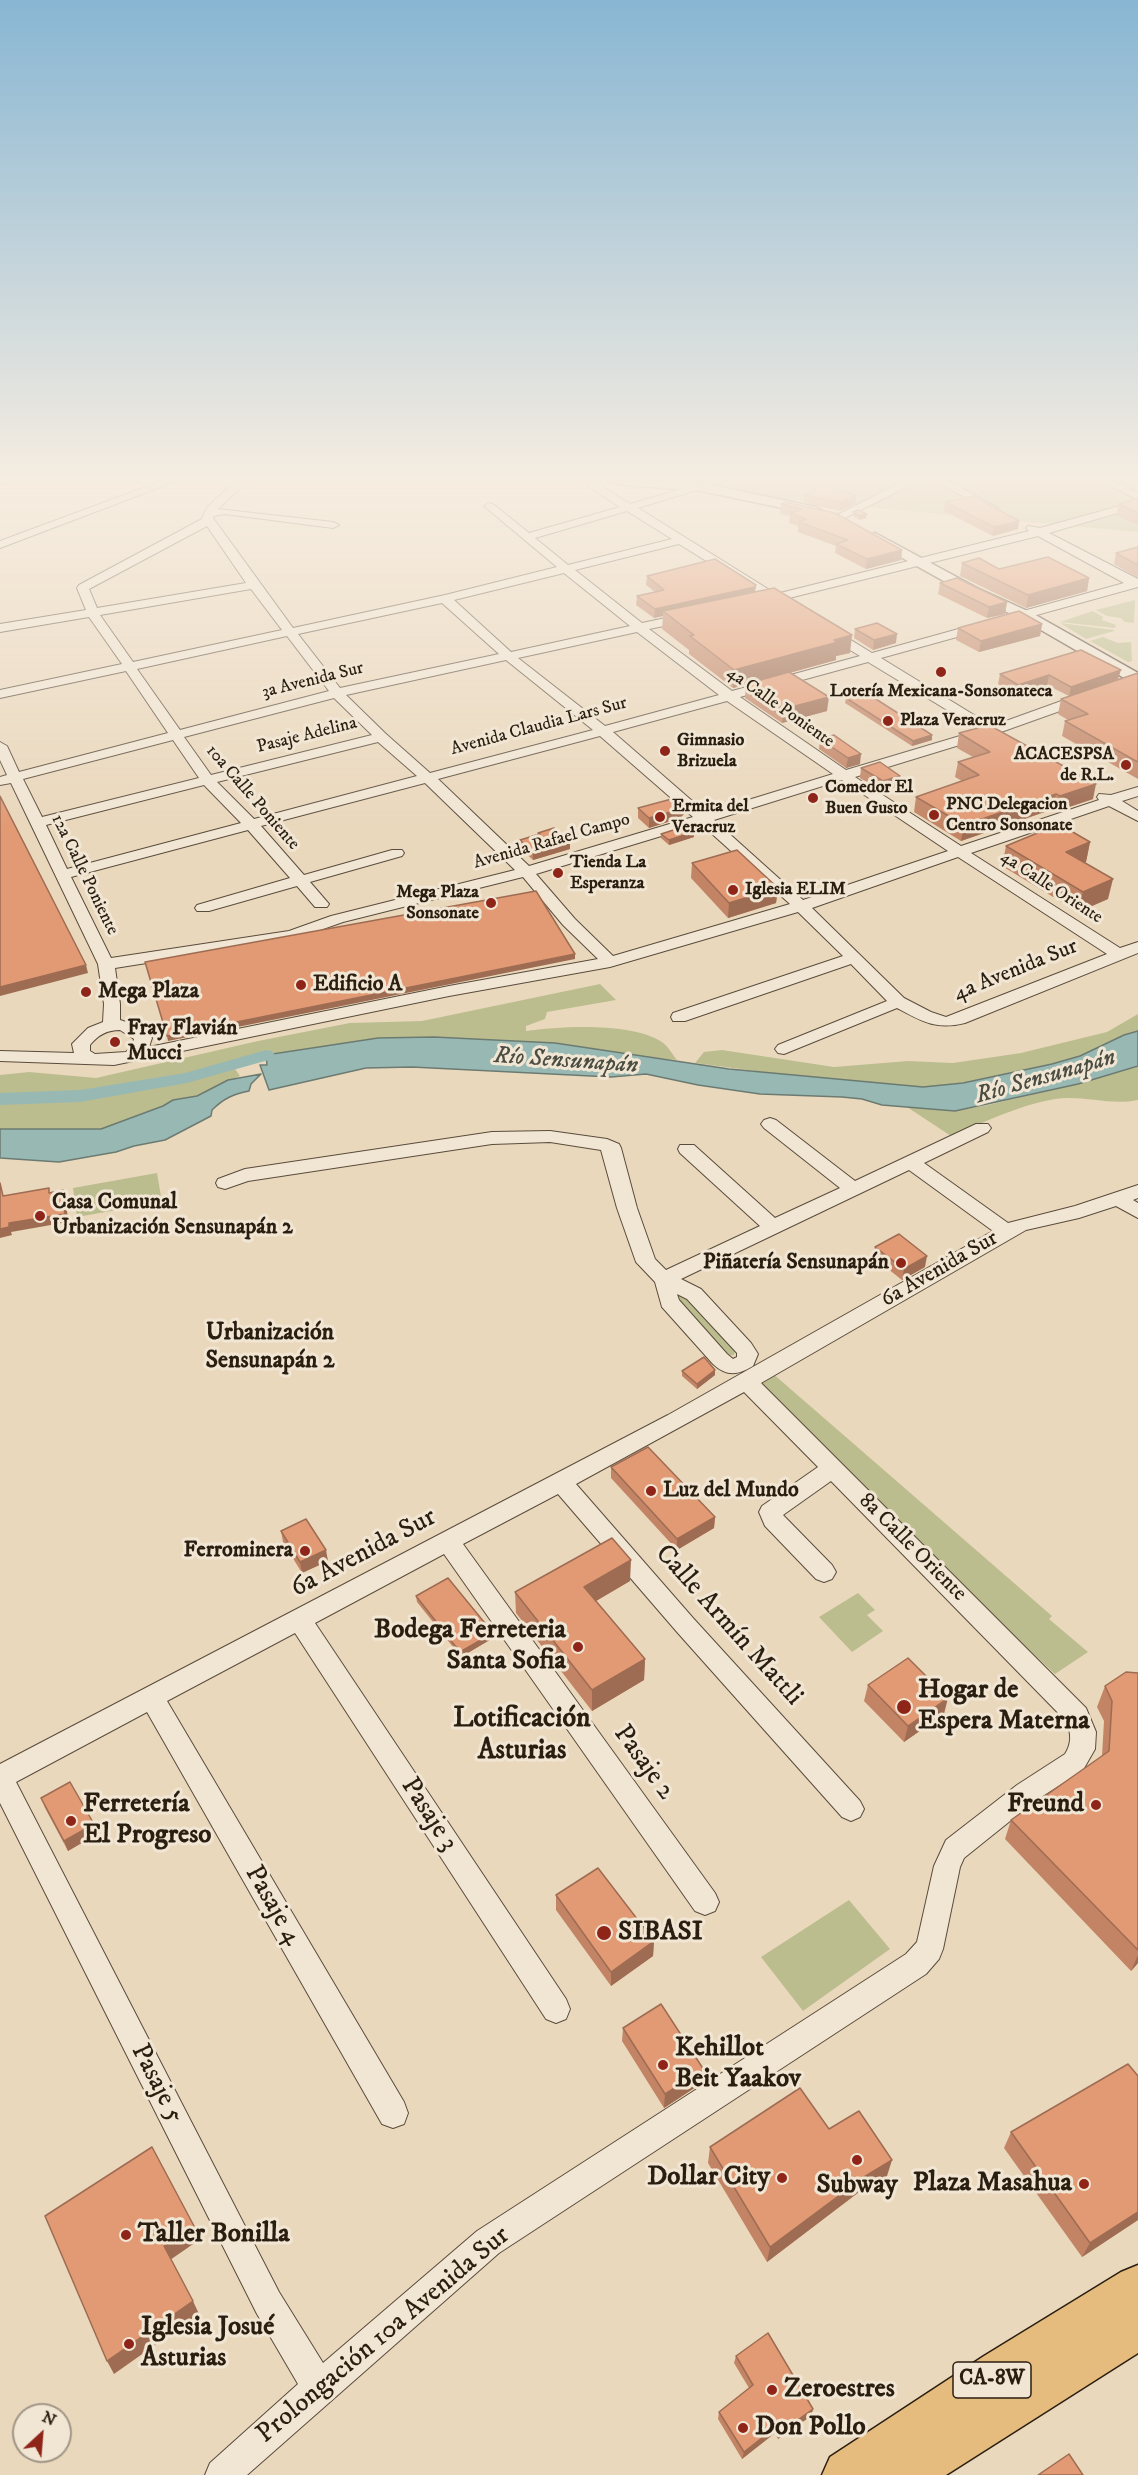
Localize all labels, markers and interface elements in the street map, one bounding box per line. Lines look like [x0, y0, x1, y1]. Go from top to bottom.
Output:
street label: 3a Avenida Sur [260, 658, 366, 704]
street label: 4a Calle Poniente [722, 663, 838, 753]
marker: Lotería Mexicana-Sonsonateca [934, 665, 948, 679]
place label: Lotería Mexicana-Sonsonateca [830, 681, 1052, 703]
street label: Avenida Claudia Lars Sur [448, 693, 630, 761]
place label: Plaza Veracruz [900, 710, 1006, 732]
street label: Pasaje Adelina [255, 713, 359, 759]
marker: Plaza Veracruz [881, 714, 895, 728]
place label: Gimnasio Brizuela [677, 730, 744, 772]
street label: 10a Calle Poniente [200, 741, 304, 855]
marker: Gimnasio Brizuela [658, 744, 672, 758]
place label: ACACESPSA de R.L. [1014, 744, 1114, 786]
marker: ACACESPSA de R.L. [1119, 758, 1133, 772]
place label: Comedor El Buen Gusto [825, 777, 913, 820]
marker: Comedor El Buen Gusto [806, 791, 820, 805]
place label: PNC Delegacion Centro Sonsonate [946, 794, 1072, 836]
place label: Ermita del Veracruz [672, 796, 749, 838]
marker: PNC Delegacion Centro Sonsonate [927, 808, 941, 822]
street label: Avenida Rafael Campo [471, 809, 633, 875]
marker: Ermita del Veracruz [653, 810, 667, 824]
street label: 12a Calle Poniente [45, 811, 123, 939]
street label: 4a Calle Oriente [996, 847, 1106, 929]
place label: Tienda La Esperanza [570, 852, 646, 894]
marker: Tienda La Esperanza [551, 866, 565, 880]
place label: Iglesia ELIM [745, 879, 846, 901]
place label: Mega Plaza Sonsonate [396, 882, 479, 924]
marker: Iglesia ELIM [726, 883, 740, 897]
marker: Mega Plaza Sonsonate [484, 896, 498, 910]
street label: 4a Avenida Sur [950, 934, 1082, 1008]
place label: Edificio A [313, 972, 402, 998]
marker: Edificio A [294, 978, 308, 992]
place label: Mega Plaza [98, 979, 199, 1005]
marker: Mega Plaza [79, 985, 93, 999]
place label: Fray Flavián Mucci [127, 1016, 238, 1068]
marker: Fray Flavián Mucci [108, 1035, 122, 1049]
water label: Río Sensunapán [493, 1043, 639, 1081]
water label: Río Sensunapán [973, 1044, 1119, 1112]
place label: Casa Comunal Urbanización Sensunapán 2 [52, 1190, 293, 1242]
marker: Casa Comunal Urbanización Sensunapán 2 [33, 1209, 47, 1223]
street label: 6a Avenida Sur [877, 1226, 1003, 1314]
place label: Piñatería Sensunapán [703, 1250, 889, 1276]
marker: Piñatería Sensunapán [894, 1256, 908, 1270]
district label: Urbanización Sensunapán 2 [205, 1320, 335, 1376]
place label: Luz del Mundo [663, 1478, 799, 1504]
marker: Luz del Mundo [644, 1484, 658, 1498]
street label: 8a Calle Oriente [852, 1488, 972, 1608]
street label: 6a Avenida Sur [286, 1502, 442, 1606]
place label: Ferrominera [184, 1538, 293, 1564]
street label: Calle Armín Mattli [647, 1539, 809, 1713]
marker: Ferrominera [298, 1544, 312, 1558]
place label: Bodega Ferreteria Santa Sofia [374, 1615, 566, 1678]
marker: Bodega Ferreteria Santa Sofia [571, 1640, 585, 1654]
place label: Hogar de Espera Materna [918, 1675, 1090, 1738]
marker: Hogar de Espera Materna [895, 1698, 913, 1716]
district label: Lotificación Asturias [453, 1703, 591, 1769]
street label: Pasaje 2 [605, 1719, 681, 1807]
street label: Pasaje 3 [392, 1772, 464, 1858]
place label: Ferretería El Progreso [83, 1789, 211, 1852]
place label: Freund [1007, 1789, 1084, 1821]
marker: Freund [1089, 1798, 1103, 1812]
marker: Ferretería El Progreso [64, 1814, 78, 1828]
street label: Pasaje 4 [236, 1860, 308, 1952]
place label: SIBASI [618, 1917, 703, 1949]
marker: SIBASI [595, 1924, 613, 1942]
place label: Kehillot Beit Yaakov [675, 2033, 801, 2096]
street label: Pasaje 5 [122, 2039, 190, 2129]
marker: Kehillot Beit Yaakov [656, 2058, 670, 2072]
marker: Subway [850, 2153, 864, 2167]
place label: Dollar City [647, 2162, 770, 2194]
place label: Plaza Masahua [913, 2168, 1072, 2200]
place label: Subway [816, 2170, 898, 2202]
marker: Dollar City [775, 2171, 789, 2185]
marker: Plaza Masahua [1077, 2177, 1091, 2191]
place label: Taller Bonilla [138, 2219, 290, 2251]
street label: Prolongación 10a Avenida Sur [251, 2221, 517, 2451]
marker: Taller Bonilla [119, 2228, 133, 2242]
place label: Iglesia Josué Asturias [141, 2312, 274, 2375]
marker: Iglesia Josué Asturias [122, 2337, 136, 2351]
road number: CA-8W [953, 2362, 1031, 2398]
place label: Zeroestres [784, 2374, 895, 2406]
marker: Zeroestres [765, 2383, 779, 2397]
north arrow [12, 2403, 72, 2463]
text: N [39, 2407, 59, 2430]
place label: Don Pollo [755, 2412, 866, 2444]
marker: Don Pollo [736, 2421, 750, 2435]

